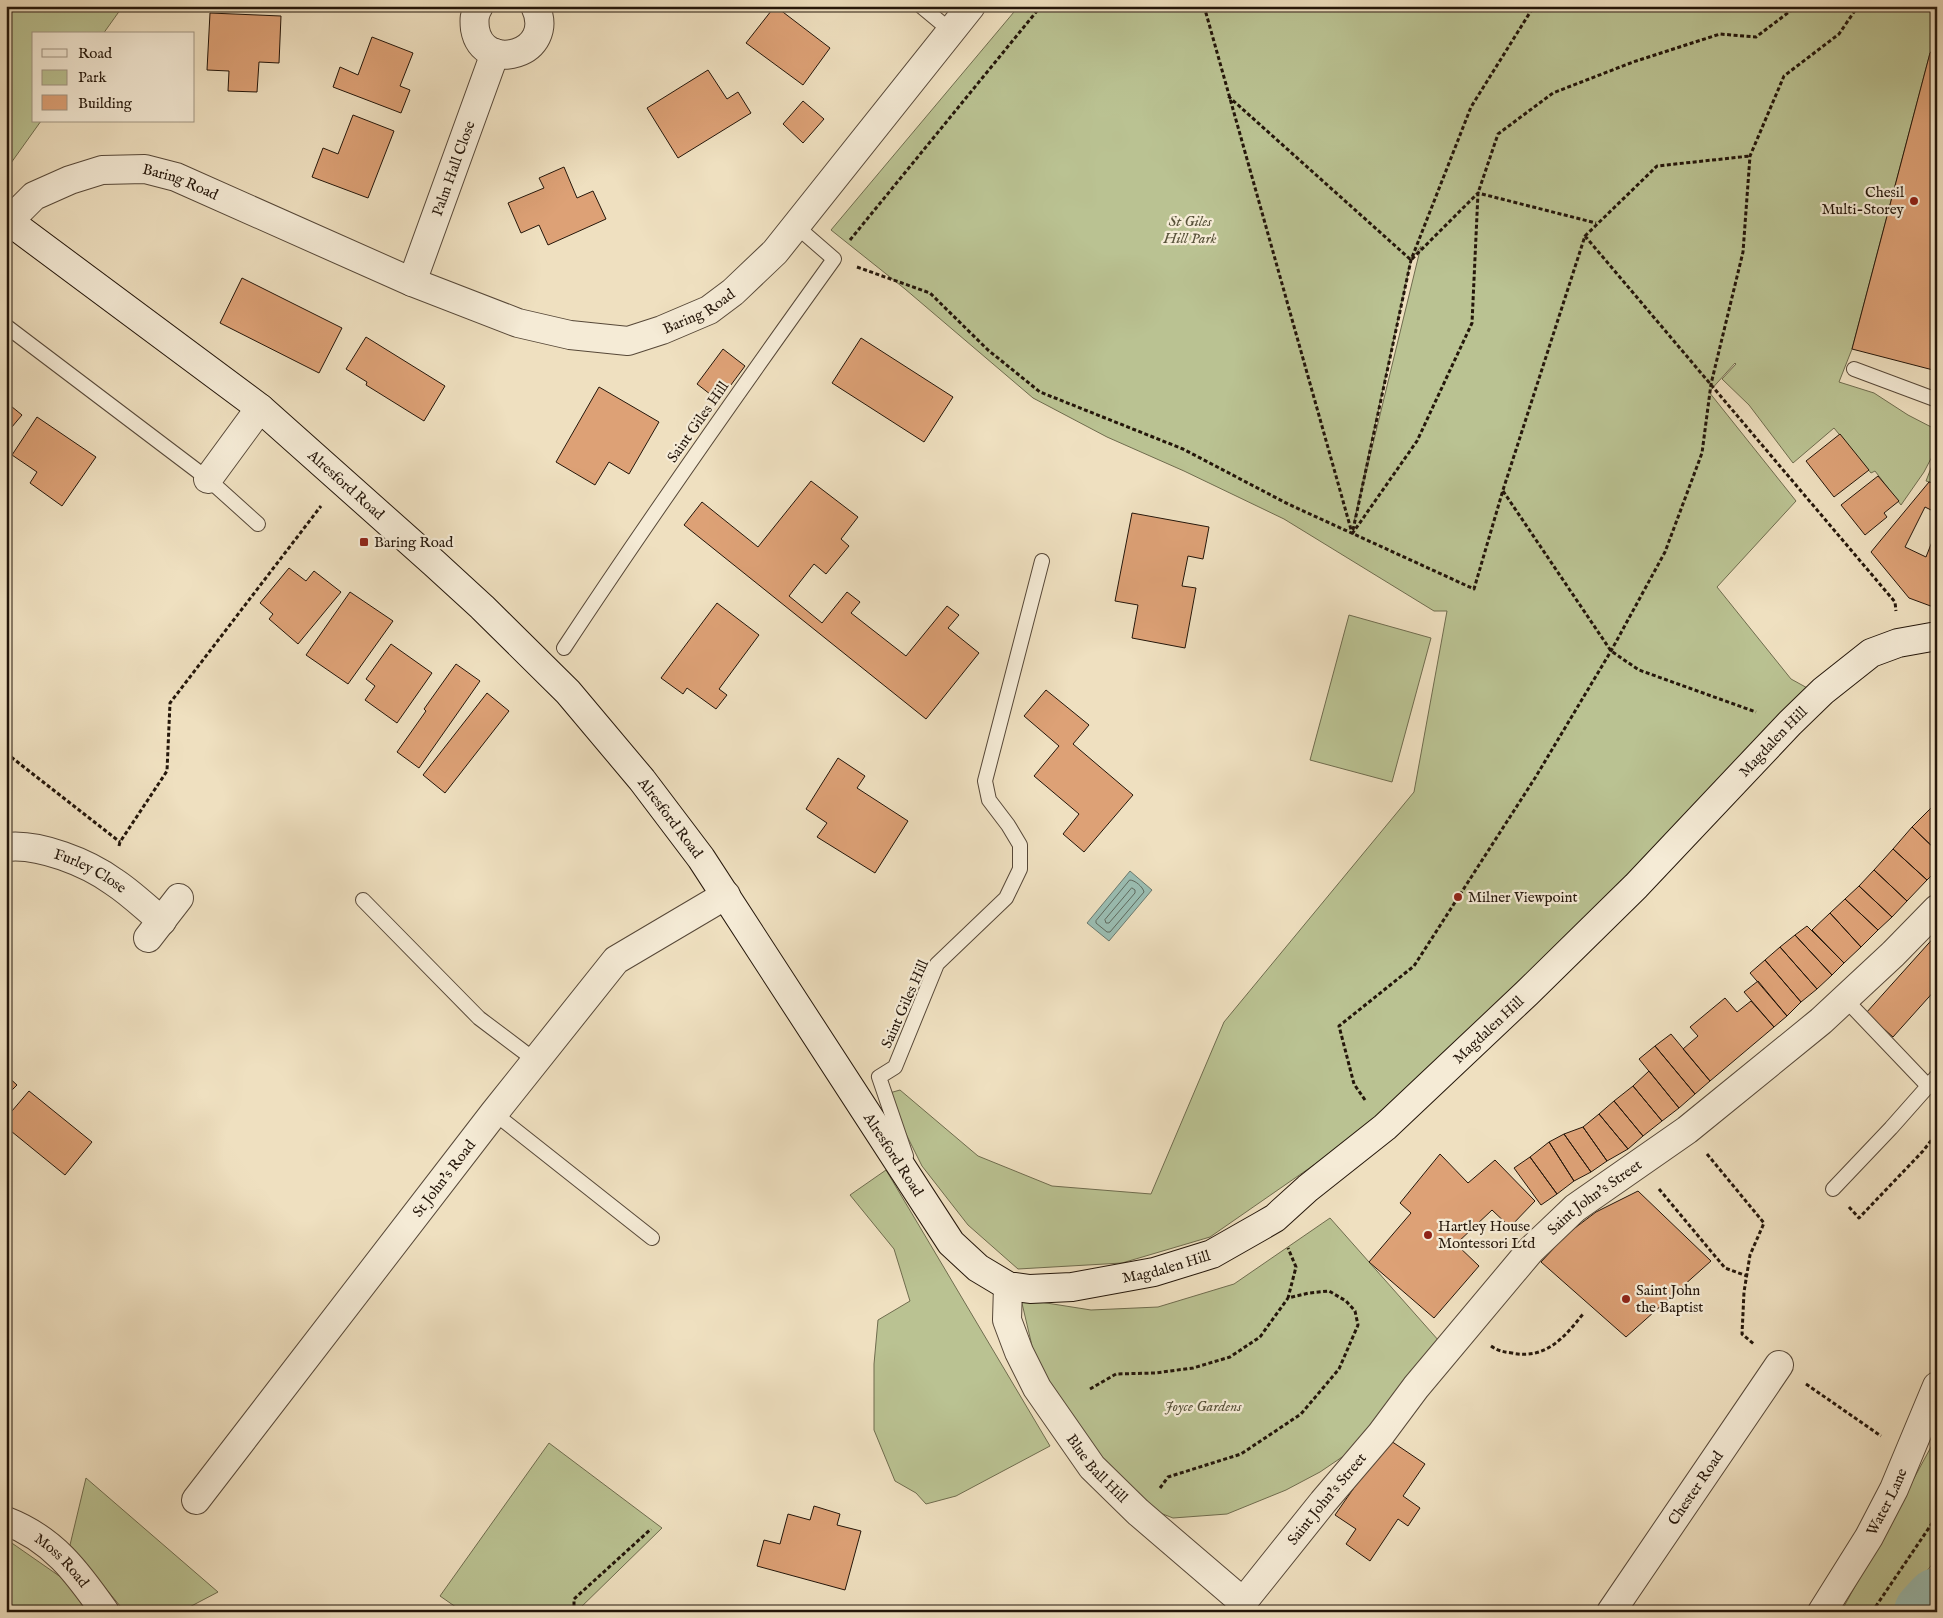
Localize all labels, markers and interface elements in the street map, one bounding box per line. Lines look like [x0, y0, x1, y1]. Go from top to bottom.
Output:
legend [32, 32, 195, 122]
text: Road [78, 44, 113, 63]
text: Park [78, 68, 108, 87]
text: Building [78, 94, 133, 113]
street label: Palm Hall Close [427, 118, 479, 218]
street label: Baring Road [141, 159, 222, 205]
place label: Chesil Multi-Storey [1821, 183, 1905, 219]
marker: Chesil Multi-Storey [1908, 195, 1920, 207]
park label: St Giles Hill Park [1162, 212, 1217, 248]
street label: Baring Road [660, 284, 739, 338]
street label: Saint Giles Hill [663, 377, 734, 466]
street label: Alresford Road [303, 445, 389, 524]
place label: Baring Road [374, 533, 454, 552]
marker: Baring Road [358, 536, 370, 548]
street label: Magdalen Hill [1735, 702, 1812, 781]
street label: Alresford Road [633, 773, 708, 863]
street label: Furley Close [52, 844, 130, 897]
place label: Milner Viewpoint [1468, 888, 1578, 907]
marker: Milner Viewpoint [1452, 891, 1464, 903]
street label: Saint Giles Hill [877, 956, 933, 1051]
street label: Magdalen Hill [1449, 991, 1528, 1068]
street label: Alresford Road [859, 1108, 928, 1201]
street label: St John's Road [408, 1135, 480, 1221]
street label: Saint John's Street [1543, 1155, 1645, 1239]
place label: Hartley House Montessori Ltd [1438, 1217, 1536, 1253]
marker: Hartley House Montessori Ltd [1422, 1229, 1434, 1241]
street label: Magdalen Hill [1121, 1245, 1213, 1287]
place label: Saint John the Baptist [1636, 1281, 1703, 1317]
marker: Saint John the Baptist [1620, 1293, 1632, 1305]
park label: Joyce Gardens [1164, 1397, 1242, 1416]
street label: Blue Ball Hill [1062, 1430, 1133, 1507]
street label: Chester Road [1663, 1446, 1728, 1529]
street label: Saint John's Street [1283, 1449, 1370, 1549]
street label: Water Lane [1862, 1465, 1911, 1539]
street label: Moss Road [31, 1529, 94, 1592]

